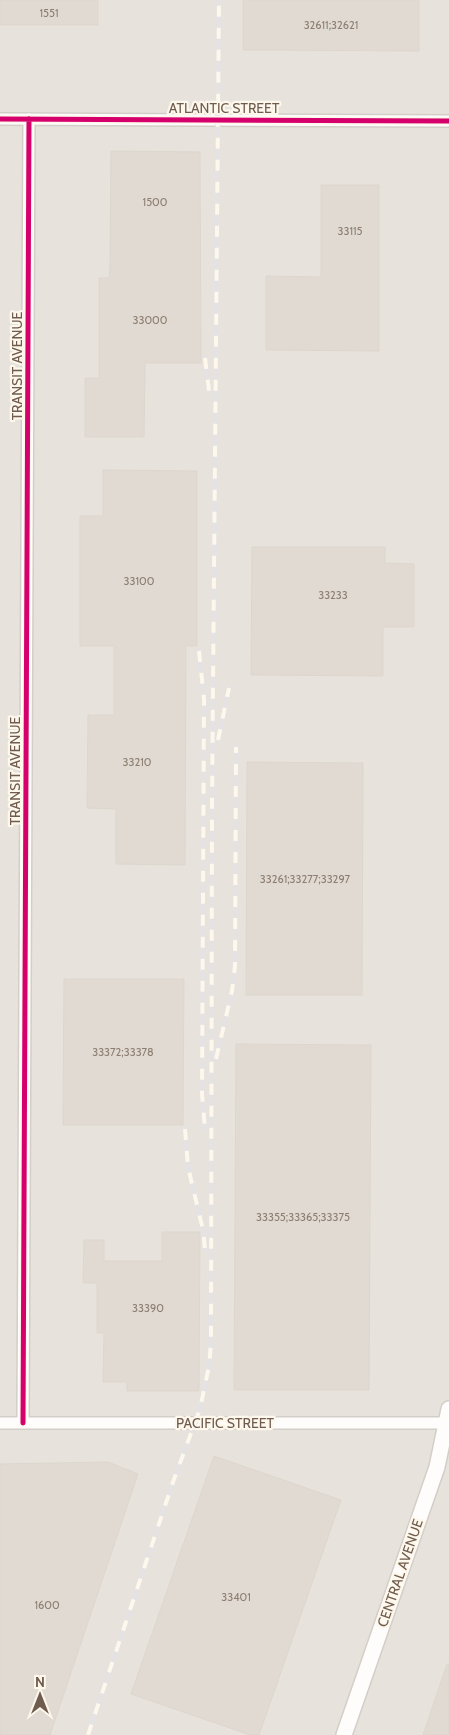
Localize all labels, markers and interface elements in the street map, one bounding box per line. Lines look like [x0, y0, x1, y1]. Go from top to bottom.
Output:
house number: 1551 [39, 6, 59, 20]
house number: 32611;32621 [304, 18, 358, 32]
street label: ATLANTIC STREET [169, 99, 280, 117]
house number: 1500 [143, 195, 168, 209]
house number: 33115 [337, 224, 363, 238]
street label: TRANSIT AVENUE [8, 311, 26, 420]
house number: 33000 [133, 313, 168, 327]
house number: 33100 [124, 574, 155, 588]
house number: 33233 [318, 588, 348, 602]
street label: TRANSIT AVENUE [6, 716, 24, 825]
house number: 33210 [123, 755, 152, 769]
house number: 33261;33277;33297 [260, 872, 351, 886]
house number: 33372;33378 [92, 1045, 154, 1059]
house number: 33355;33365;33375 [256, 1210, 350, 1224]
house number: 33390 [132, 1301, 164, 1315]
street label: PACIFIC STREET [176, 1414, 274, 1432]
street label: CENTRAL AVENUE [373, 1516, 427, 1629]
house number: 33401 [221, 1590, 251, 1604]
house number: 1600 [34, 1598, 60, 1612]
north arrow [15, 1670, 65, 1720]
text: N [35, 1673, 45, 1691]

